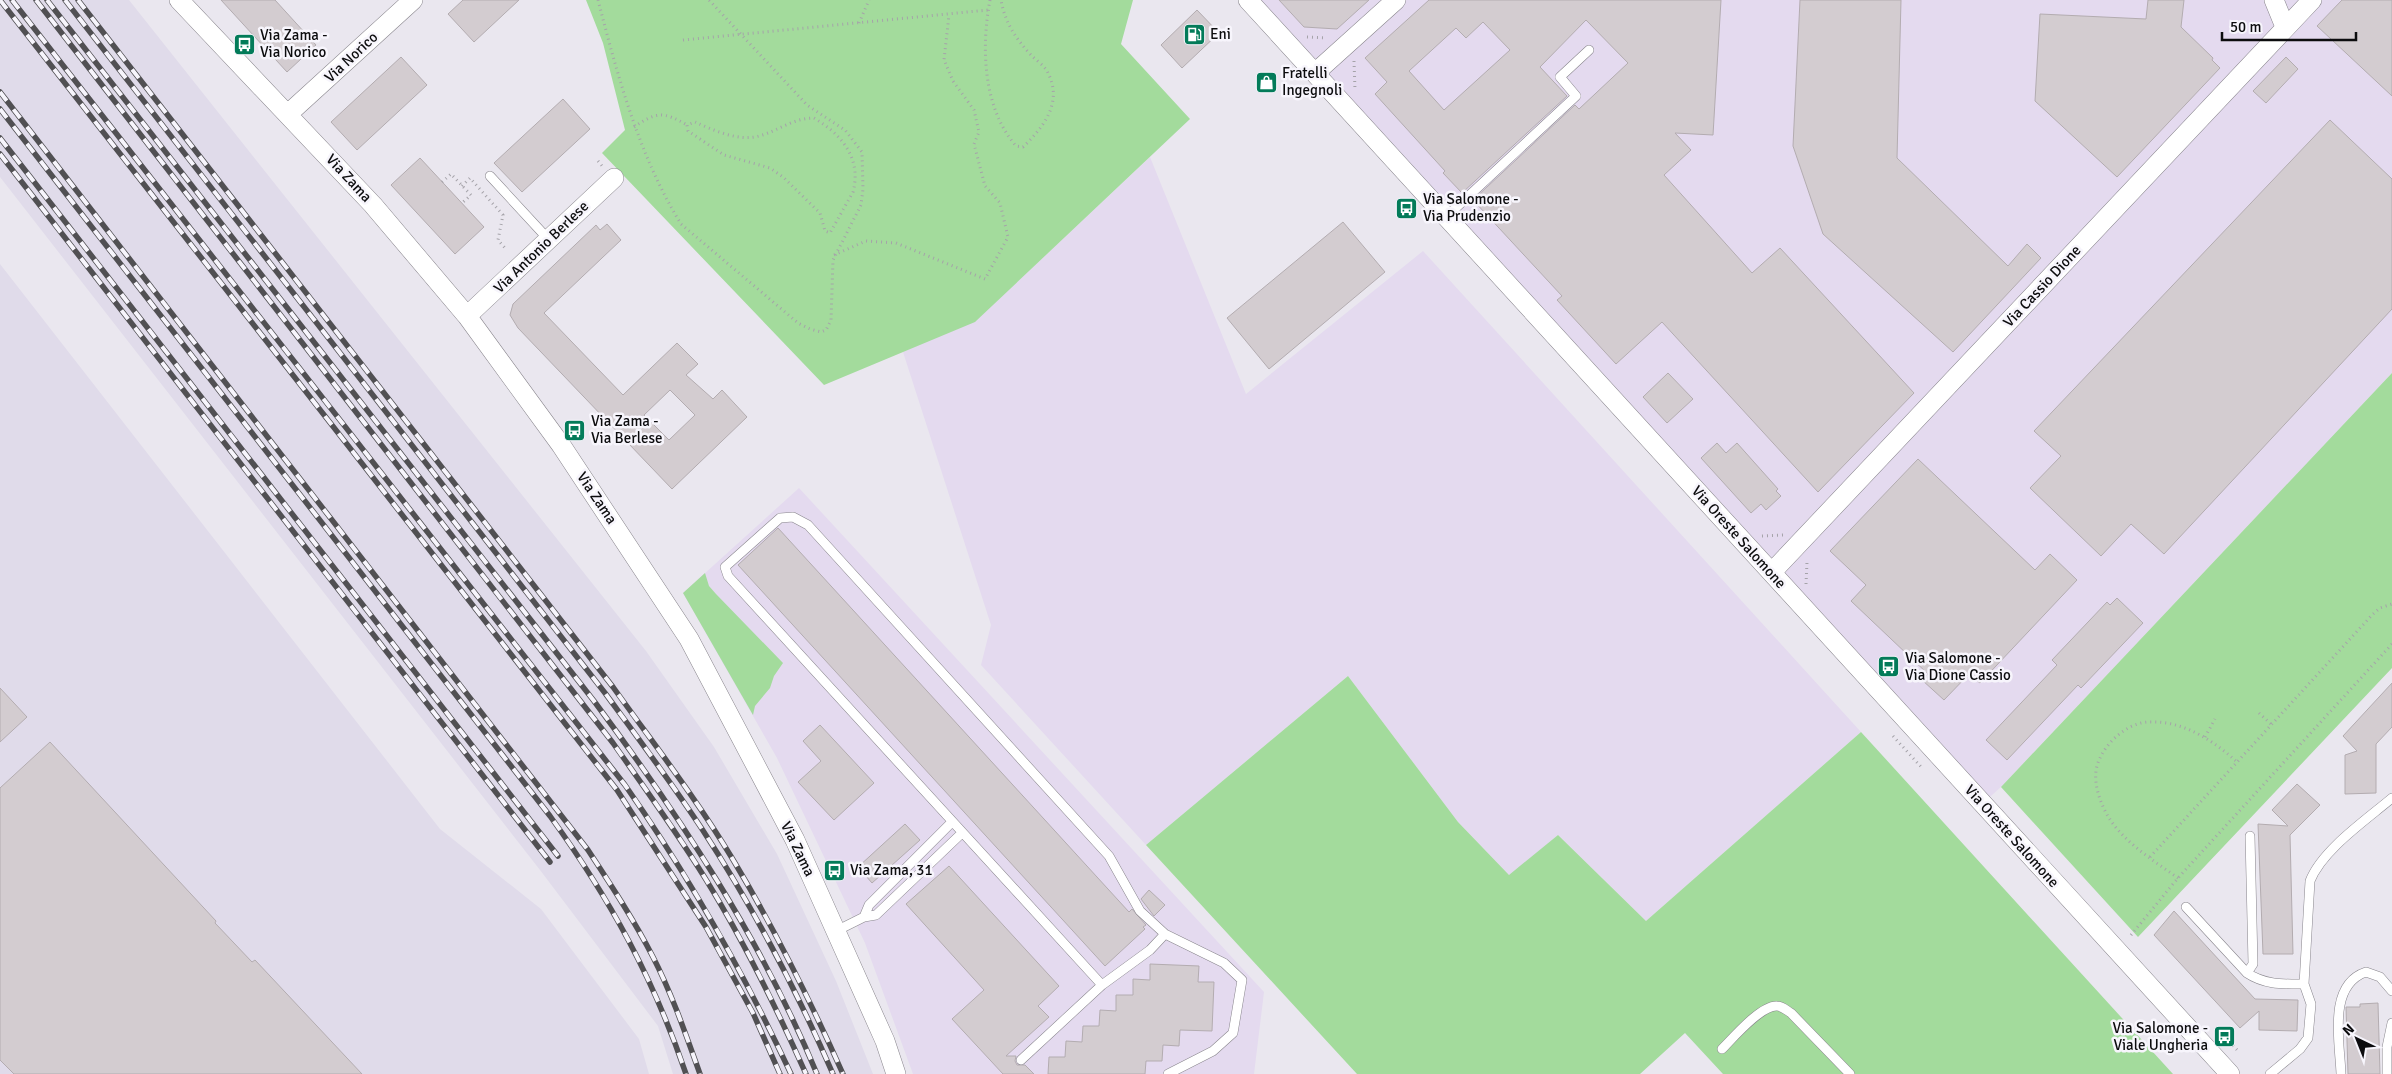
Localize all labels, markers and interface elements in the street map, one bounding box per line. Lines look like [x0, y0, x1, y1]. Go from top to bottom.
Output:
scale bar [2222, 10, 2356, 42]
text: 50 m [2230, 18, 2261, 36]
fuel station icon: Eni [1182, 22, 1206, 46]
place label: Eni [1210, 25, 1231, 43]
place label: Via Zama - Via Norico [260, 26, 328, 61]
street label: Via Norico [321, 28, 381, 86]
bus stop icon: Via Zama - Via Norico [232, 32, 256, 56]
place label: Fratelli Ingegnoli [1282, 64, 1342, 99]
shop icon: Fratelli Ingegnoli [1254, 70, 1278, 94]
street label: Via Zama [322, 150, 376, 206]
place label: Via Salomone - Via Prudenzio [1423, 190, 1519, 225]
bus stop icon: Via Salomone - Via Prudenzio [1395, 196, 1419, 220]
street label: Via Antonio Berlese [490, 197, 592, 297]
street label: Via Cassio Dione [1999, 241, 2085, 331]
place label: Via Zama - Via Berlese [591, 412, 663, 447]
bus stop icon: Via Zama - Via Berlese [563, 418, 587, 442]
street label: Via Zama [573, 469, 621, 527]
street label: Via Oreste Salomone [1688, 482, 1790, 592]
place label: Via Salomone - Via Dione Cassio [1905, 649, 2011, 684]
bus stop icon: Via Salomone - Via Dione Cassio [1877, 655, 1901, 679]
street label: Via Oreste Salomone [1961, 781, 2063, 891]
street label: Via Zama [777, 819, 819, 879]
bus stop icon: Via Zama, 31 [822, 858, 846, 882]
place label: Via Zama, 31 [850, 861, 932, 879]
north arrow [2332, 1014, 2382, 1064]
place label: Via Salomone - Viale Ungheria [2112, 1019, 2208, 1054]
text: N [2339, 1020, 2358, 1039]
bus stop icon: Via Salomone - Viale Ungheria [2212, 1025, 2236, 1049]

